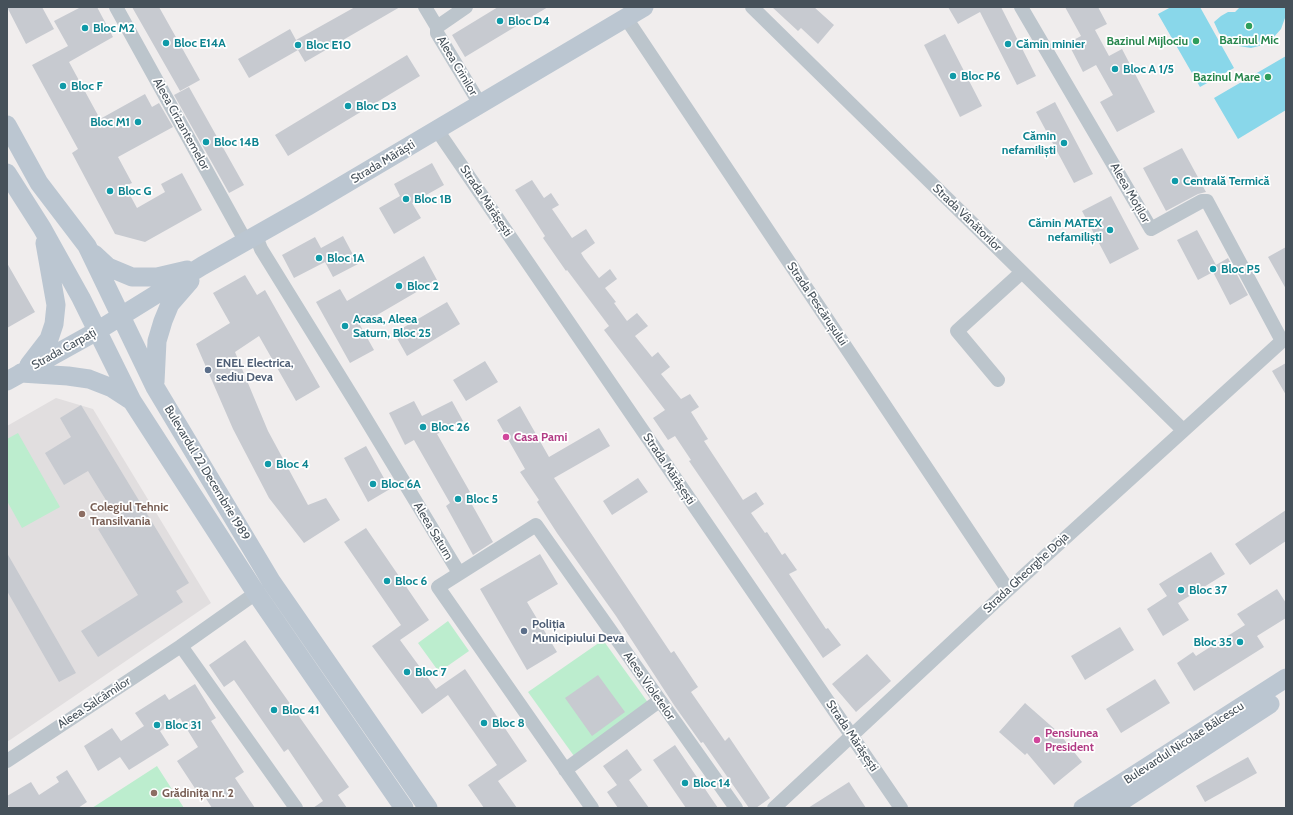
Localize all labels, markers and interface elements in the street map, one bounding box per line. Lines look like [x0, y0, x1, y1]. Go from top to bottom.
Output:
place label: Bloc D4 [508, 14, 550, 28]
marker: Bloc D4 [495, 16, 505, 26]
place label: Bloc M2 [93, 21, 135, 35]
marker: Bazinul Mic [1244, 21, 1254, 31]
marker: Bloc M2 [80, 23, 90, 33]
place label: Bazinul Mic [1219, 33, 1279, 47]
street label: Aleea Crinilor [434, 34, 480, 98]
place label: Bazinul Mijlociu [1106, 34, 1188, 48]
place label: Bloc E14A [174, 36, 226, 50]
marker: Bazinul Mijlociu [1191, 36, 1201, 46]
place label: Cămin minier [1016, 37, 1085, 51]
marker: Bloc E14A [161, 38, 171, 48]
place label: Bloc E10 [306, 38, 351, 52]
marker: Cămin minier [1003, 39, 1013, 49]
marker: Bloc E10 [293, 40, 303, 50]
place label: Bloc A 1/5 [1123, 62, 1174, 76]
marker: Bloc A 1/5 [1110, 64, 1120, 74]
place label: Bloc P6 [961, 69, 1000, 83]
place label: Bazinul Mare [1193, 70, 1260, 84]
marker: Bloc P6 [948, 71, 958, 81]
marker: Bazinul Mare [1263, 72, 1273, 82]
street label: Aleea Crizantemelor [150, 76, 212, 172]
place label: Bloc F [71, 79, 103, 93]
marker: Bloc F [58, 81, 68, 91]
place label: Bloc D3 [356, 99, 397, 113]
marker: Bloc D3 [343, 101, 353, 111]
place label: Bloc M1 [90, 115, 130, 129]
marker: Bloc M1 [133, 117, 143, 127]
place label: Cămin nefamiliști [1002, 129, 1056, 157]
place label: Bloc 14B [214, 135, 259, 149]
marker: Bloc 14B [201, 137, 211, 147]
street label: Strada Mărăști [348, 137, 418, 187]
marker: Cămin nefamiliști [1059, 138, 1069, 148]
street label: Aleea Moților [1107, 160, 1153, 226]
street label: Strada Mărășești [457, 163, 515, 239]
place label: Centrală Termică [1183, 174, 1269, 188]
marker: Centrală Termică [1170, 176, 1180, 186]
street label: Strada Vânătorilor [929, 181, 1005, 255]
place label: Bloc G [118, 184, 152, 198]
marker: Bloc G [105, 186, 115, 196]
place label: Bloc 1B [414, 192, 451, 206]
marker: Bloc 1B [401, 194, 411, 204]
place label: Cămin MATEX nefamiliști [1028, 216, 1102, 244]
marker: Cămin MATEX nefamiliști [1105, 225, 1115, 235]
place label: Bloc 1A [327, 251, 364, 265]
marker: Bloc 1A [314, 253, 324, 263]
street label: Strada Pescărușului [784, 260, 850, 348]
place label: Bloc P5 [1221, 262, 1260, 276]
marker: Bloc P5 [1208, 264, 1218, 274]
place label: Bloc 2 [407, 279, 439, 293]
marker: Bloc 2 [394, 281, 404, 291]
place label: Acasa, Aleea Saturn, Bloc 25 [353, 312, 431, 340]
marker: Acasa, Aleea Saturn, Bloc 25 [340, 321, 350, 331]
street label: Strada Carpați [29, 325, 99, 373]
place label: ENEL Electrica, sediu Deva [216, 356, 294, 384]
marker: ENEL Electrica, sediu Deva [203, 365, 213, 375]
street label: Bulevardul 22 Decembrie 1989 [161, 403, 253, 543]
place label: Bloc 26 [431, 420, 470, 434]
marker: Bloc 26 [418, 422, 428, 432]
place label: Casa Pami [514, 430, 567, 444]
street label: Strada Mărășești [640, 431, 698, 507]
marker: Casa Pami [501, 432, 511, 442]
place label: Bloc 4 [276, 457, 309, 471]
marker: Bloc 4 [263, 459, 273, 469]
place label: Bloc 6A [381, 477, 421, 491]
marker: Bloc 6A [368, 479, 378, 489]
place label: Bloc 5 [466, 492, 498, 506]
marker: Bloc 5 [453, 494, 463, 504]
place label: Colegiul Tehnic Transilvania [90, 500, 168, 528]
street label: Aleea Saturn [410, 500, 456, 562]
marker: Colegiul Tehnic Transilvania [77, 509, 87, 519]
street label: Strada Gheorghe Doja [980, 530, 1072, 616]
place label: Bloc 6 [395, 574, 427, 588]
marker: Bloc 6 [382, 576, 392, 586]
place label: Bloc 37 [1189, 583, 1227, 597]
marker: Bloc 37 [1176, 585, 1186, 595]
place label: Poliția Municipiului Deva [532, 617, 625, 645]
marker: Poliția Municipiului Deva [519, 626, 529, 636]
place label: Bloc 35 [1194, 635, 1232, 649]
marker: Bloc 35 [1235, 637, 1245, 647]
street label: Aleea Violetelor [620, 649, 678, 723]
place label: Bloc 7 [415, 665, 447, 679]
marker: Bloc 7 [402, 667, 412, 677]
street label: Aleea Salcâmilor [55, 674, 133, 732]
street label: Strada Mărășești [823, 698, 881, 774]
street label: Bulevardul Nicolae Bălcescu [1121, 699, 1247, 787]
place label: Bloc 41 [282, 703, 319, 717]
marker: Bloc 41 [269, 705, 279, 715]
place label: Bloc 8 [492, 716, 525, 730]
place label: Bloc 31 [165, 718, 201, 732]
marker: Bloc 8 [479, 718, 489, 728]
marker: Bloc 31 [152, 720, 162, 730]
place label: Pensiunea President [1045, 726, 1098, 754]
marker: Pensiunea President [1032, 735, 1042, 745]
place label: Bloc 14 [693, 776, 730, 790]
marker: Bloc 14 [680, 778, 690, 788]
place label: Grădinița nr. 2 [162, 786, 234, 800]
marker: Grădinița nr. 2 [149, 788, 159, 798]

